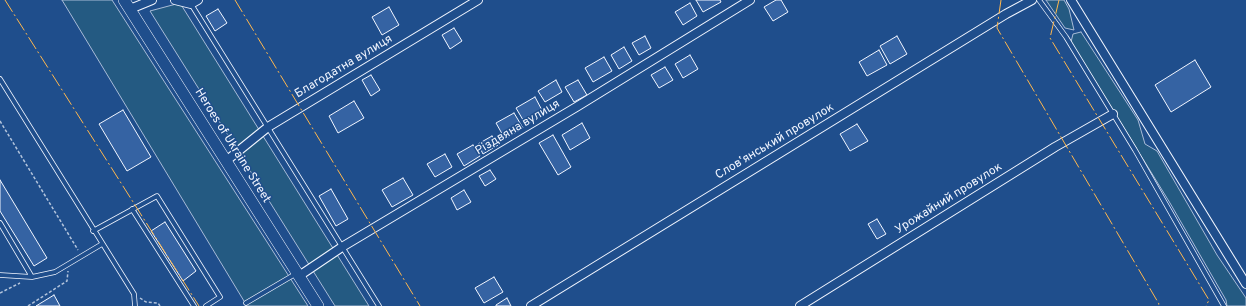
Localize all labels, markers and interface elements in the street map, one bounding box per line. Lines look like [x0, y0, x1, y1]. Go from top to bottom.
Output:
street label: Благодатна вулиця [293, 32, 395, 102]
street label: Heroes of Ukraine Street [191, 86, 273, 206]
street label: Різдвяна вулиця [473, 97, 563, 159]
street label: Словʼянський провулок [713, 101, 837, 183]
street label: Урожайний провулок [893, 160, 1005, 238]

